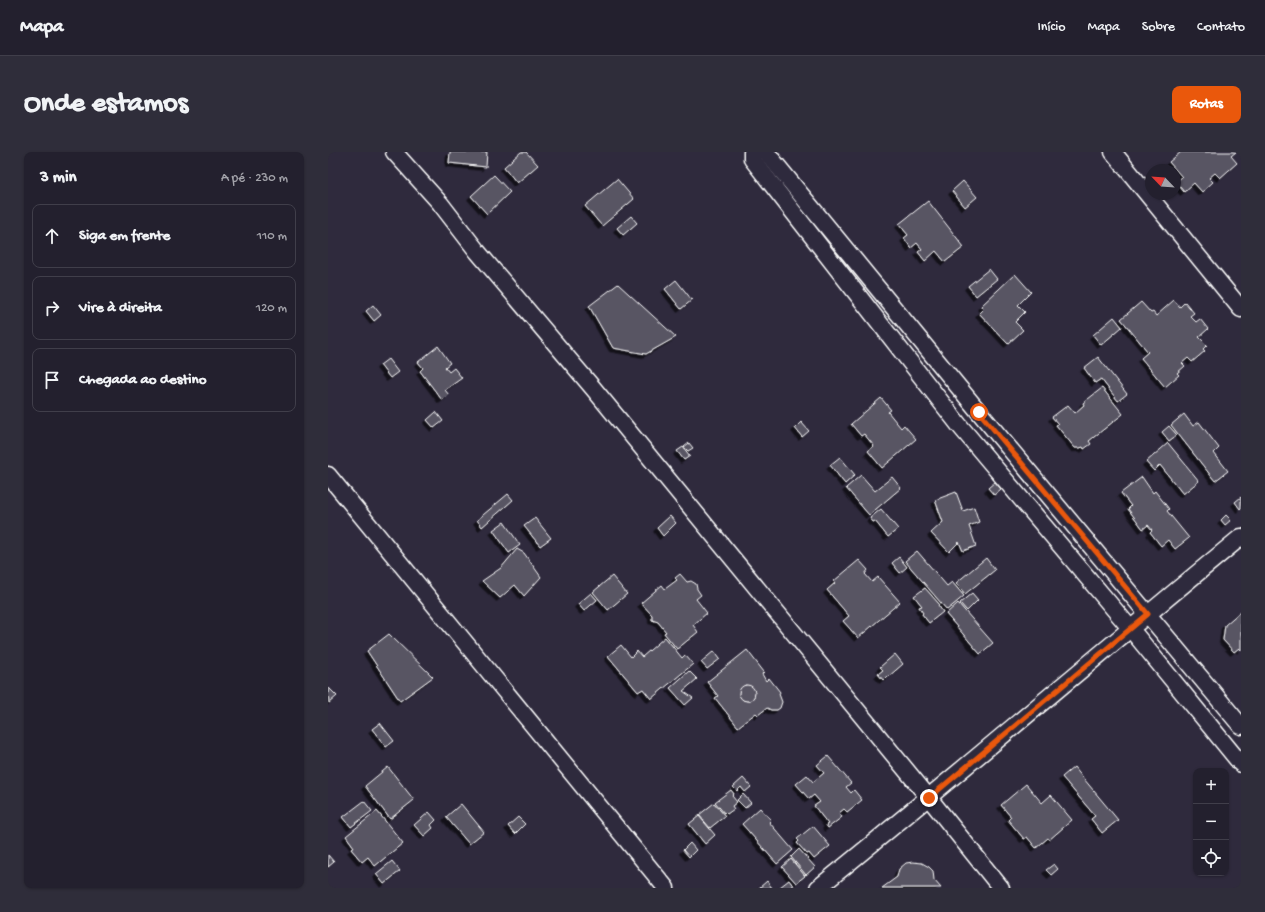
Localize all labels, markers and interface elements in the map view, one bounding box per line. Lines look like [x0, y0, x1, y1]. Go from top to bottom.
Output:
text: Mapa [20, 16, 64, 39]
text: Início [1037, 19, 1066, 36]
text: Mapa [1088, 19, 1120, 36]
text: Sobre [1142, 19, 1175, 36]
text: Contato [1197, 19, 1245, 36]
button: Rotas [1172, 86, 1241, 123]
text: Onde estamos [24, 88, 188, 121]
north arrow [1145, 164, 1181, 200]
text: 3 min [40, 168, 77, 188]
text: A pé · 230 m [221, 171, 288, 186]
icon: ahead [41, 225, 63, 247]
text: Siga em frente [79, 227, 170, 245]
text: 110 m [257, 229, 287, 244]
icon: right [41, 297, 63, 319]
text: Vire à direita [79, 299, 162, 317]
text: 120 m [256, 301, 287, 316]
icon: arrive [41, 369, 63, 391]
text: Chegada ao destino [79, 371, 206, 389]
route start [970, 403, 988, 421]
map controls [1193, 768, 1229, 876]
button: + [1193, 768, 1229, 804]
route end [920, 789, 938, 807]
button: − [1193, 804, 1229, 840]
button: locate [1193, 840, 1229, 876]

